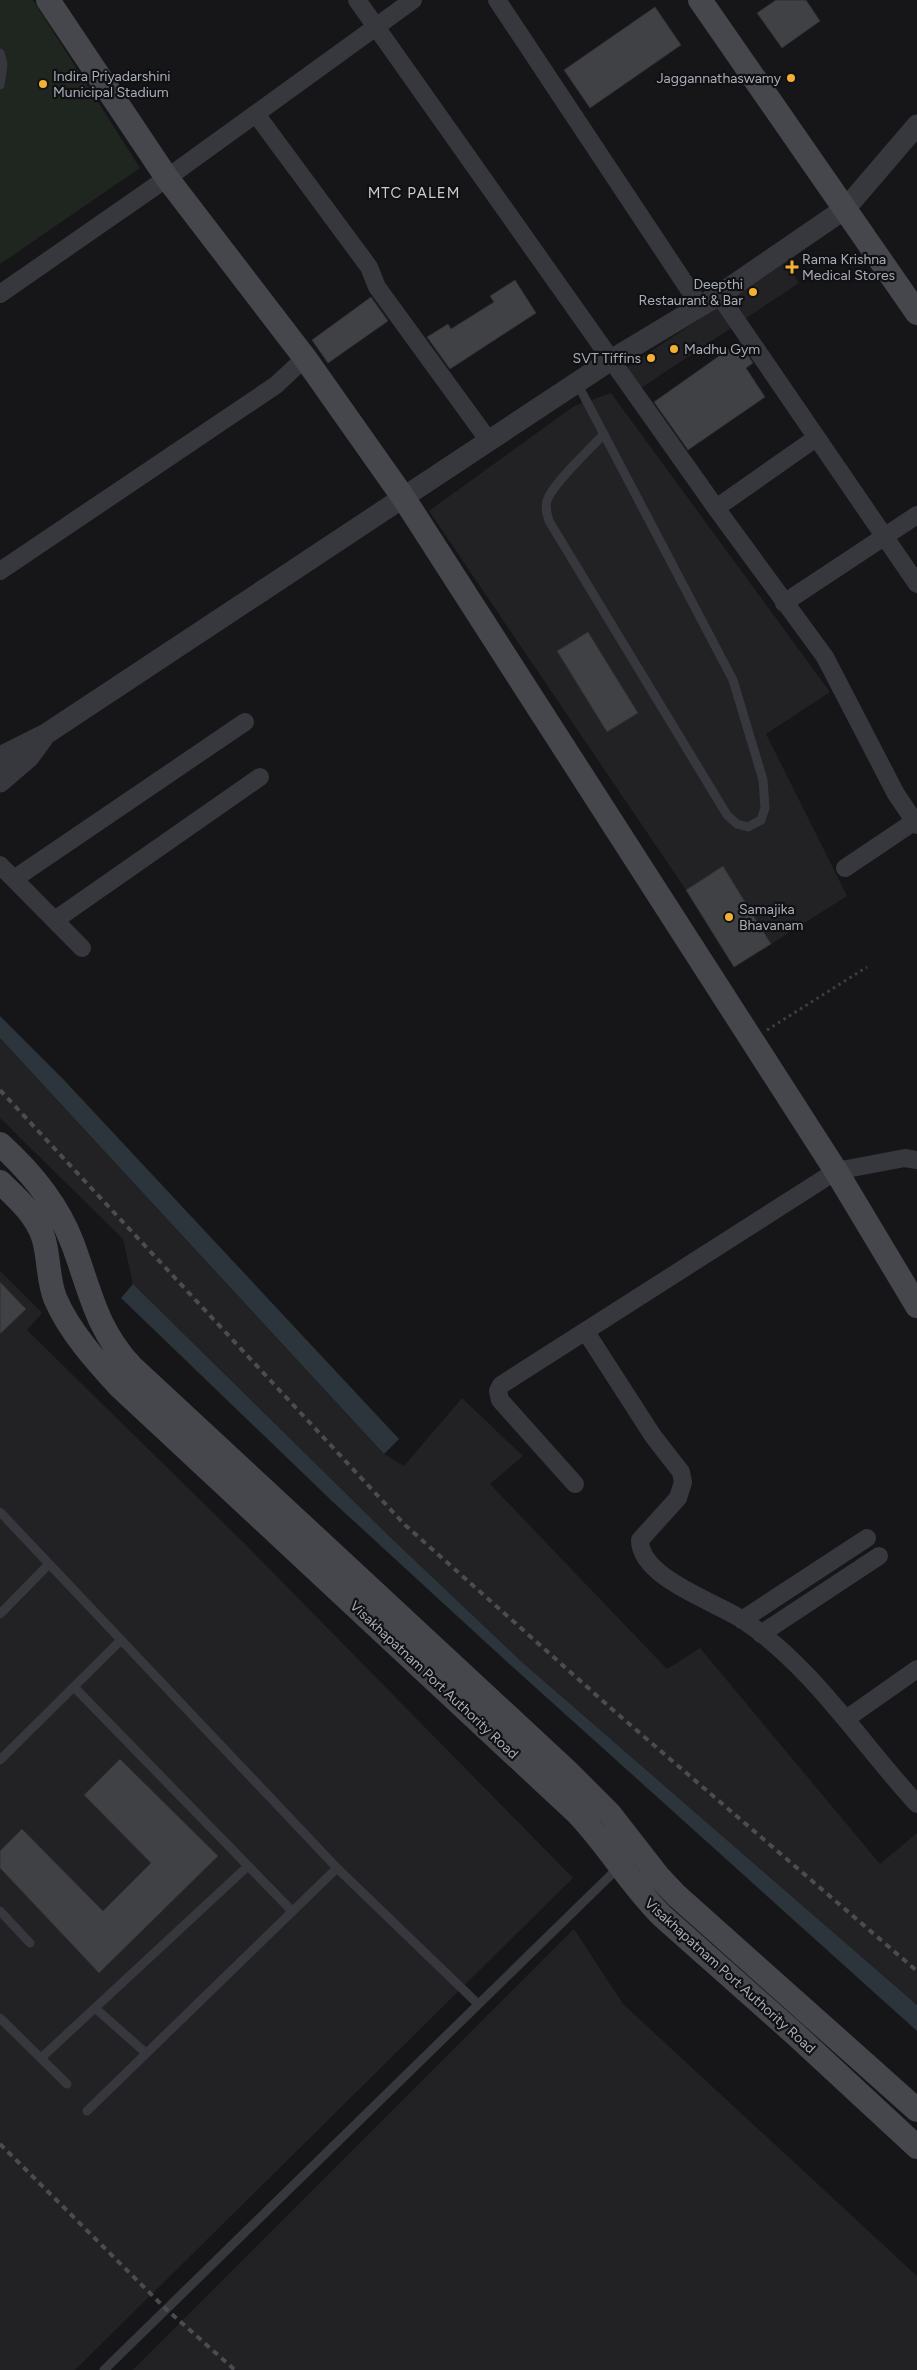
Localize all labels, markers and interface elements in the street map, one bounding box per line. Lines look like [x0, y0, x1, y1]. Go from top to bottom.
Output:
place label: Indira Priyadarshini Municipal Stadium [53, 68, 170, 101]
place label: Jaggannathaswamy [656, 70, 782, 87]
marker: Jaggannathaswamy [785, 72, 797, 84]
marker: Indira Priyadarshini Municipal Stadium [37, 78, 49, 90]
district label: MTC PALEM [368, 184, 460, 202]
place label: Rama Krishna Medical Stores [802, 251, 895, 284]
marker: Rama Krishna Medical Stores [786, 261, 798, 273]
place label: Deepthi Restaurant & Bar [639, 276, 743, 309]
marker: Deepthi Restaurant & Bar [747, 286, 759, 298]
place label: Madhu Gym [684, 341, 760, 358]
marker: Madhu Gym [668, 343, 680, 355]
place label: SVT Tiffins [573, 350, 641, 367]
marker: SVT Tiffins [645, 352, 657, 364]
place label: Samajika Bhavanam [739, 901, 804, 934]
marker: Samajika Bhavanam [723, 911, 735, 923]
street label: Visakhapatnam Port Authority Road [346, 1597, 522, 1763]
street label: Visakhapatnam Port Authority Road [641, 1895, 819, 2057]

